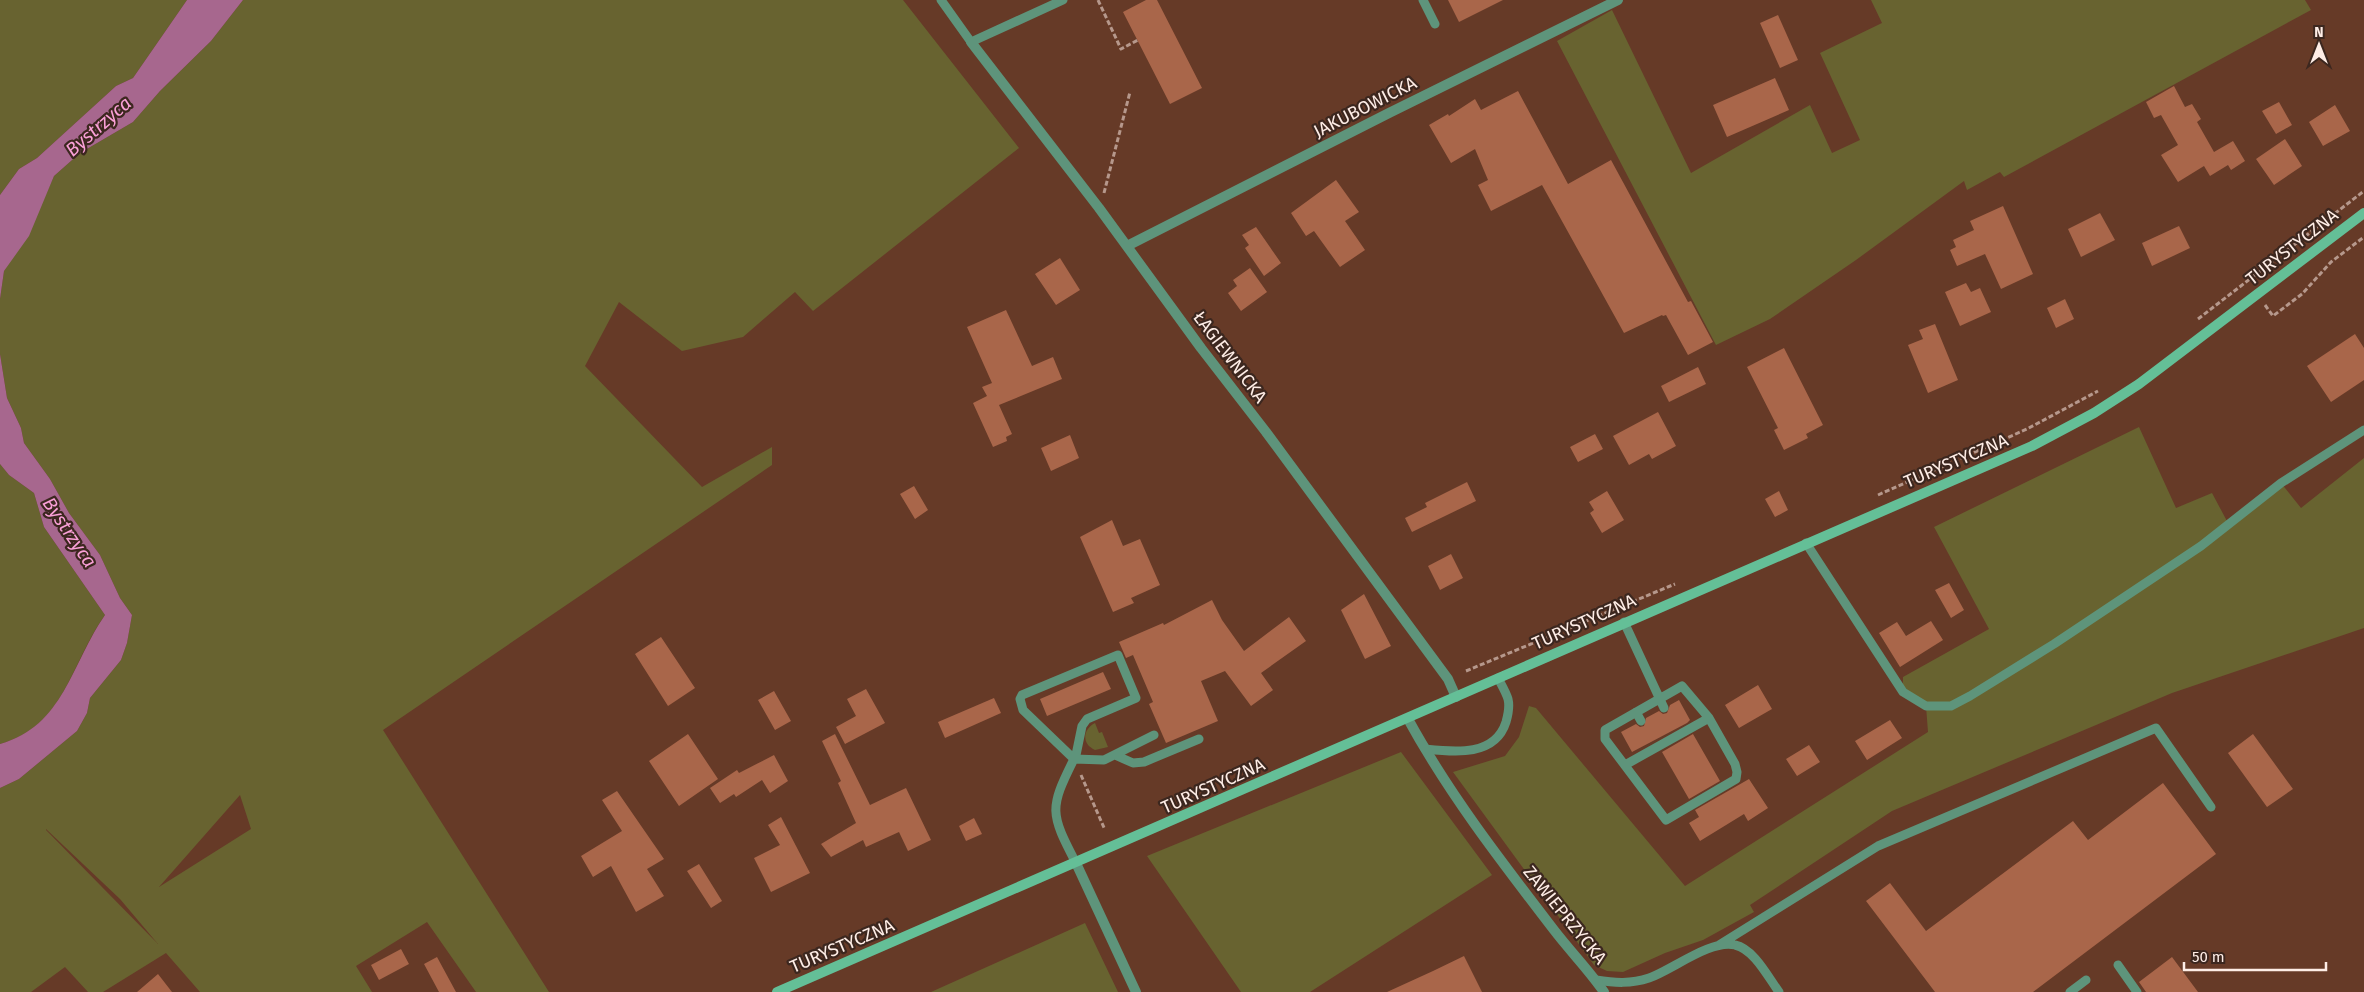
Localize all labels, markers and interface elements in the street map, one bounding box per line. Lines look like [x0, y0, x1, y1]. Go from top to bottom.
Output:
north arrow [2294, 20, 2344, 70]
text: N [2314, 24, 2324, 41]
street label: JAKUBOWICKA [1310, 71, 1421, 142]
water label: Bystrzyca [61, 92, 136, 161]
street label: TURYSTYCZNA [2241, 204, 2343, 290]
street label: ŁAGIEWNICKA [1188, 307, 1272, 408]
street label: TURYSTYCZNA [1901, 429, 2012, 493]
water label: Bystrzyca [38, 493, 101, 572]
street label: TURYSTYCZNA [1529, 589, 1640, 655]
street label: TURYSTYCZNA [1158, 753, 1269, 819]
street label: ZAWIEPRZYCKA [1519, 861, 1612, 969]
street label: TURYSTYCZNA [787, 914, 898, 978]
scale bar [2184, 940, 2326, 972]
text: 50 m [2192, 948, 2225, 966]

